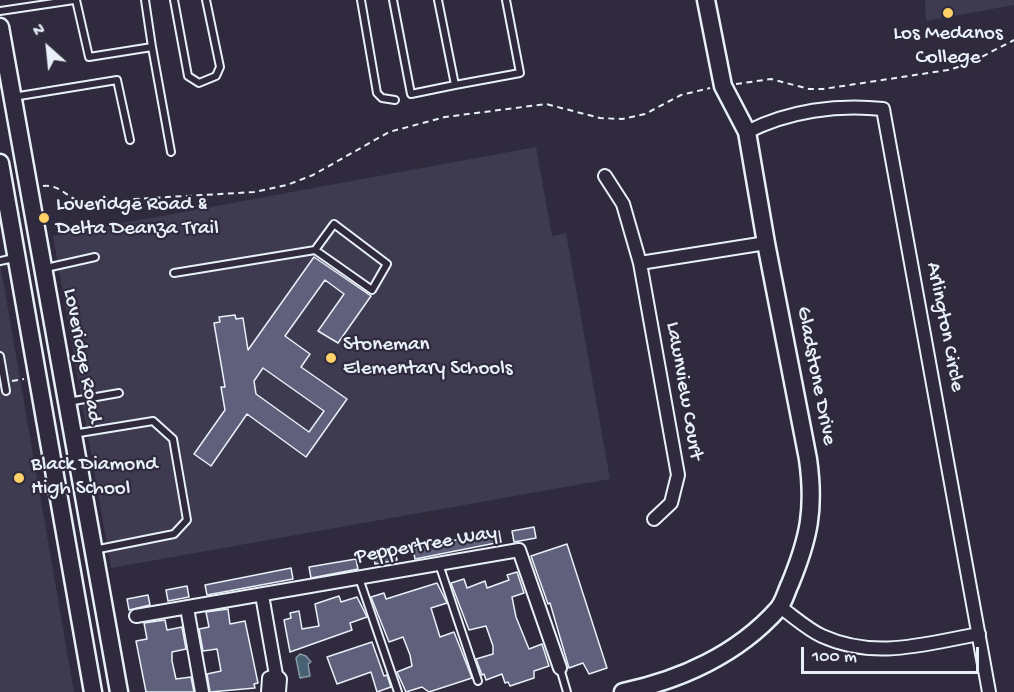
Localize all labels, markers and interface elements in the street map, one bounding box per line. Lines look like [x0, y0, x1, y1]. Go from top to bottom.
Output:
marker: Los Medanos College [941, 6, 955, 20]
north arrow [18, 18, 78, 78]
text: N [31, 21, 49, 42]
place label: Los Medanos College [893, 22, 1003, 72]
place label: Loveridge Road & Delta Deanza Trail [56, 193, 219, 243]
marker: Loveridge Road & Delta Deanza Trail [37, 211, 51, 225]
street label: Arlington Circle [919, 260, 969, 394]
street label: Loveridge Road [56, 287, 106, 425]
street label: Gladstone Drive [789, 305, 841, 447]
street label: Lawnview Court [658, 320, 708, 462]
place label: Stoneman Elementary Schools [343, 333, 513, 383]
marker: Stoneman Elementary Schools [324, 351, 338, 365]
place label: Black Diamond High School [31, 453, 157, 503]
marker: Black Diamond High School [12, 471, 26, 485]
street label: Peppertree Way [353, 521, 499, 571]
scale bar [804, 635, 982, 673]
text: 100 m [812, 647, 857, 668]

